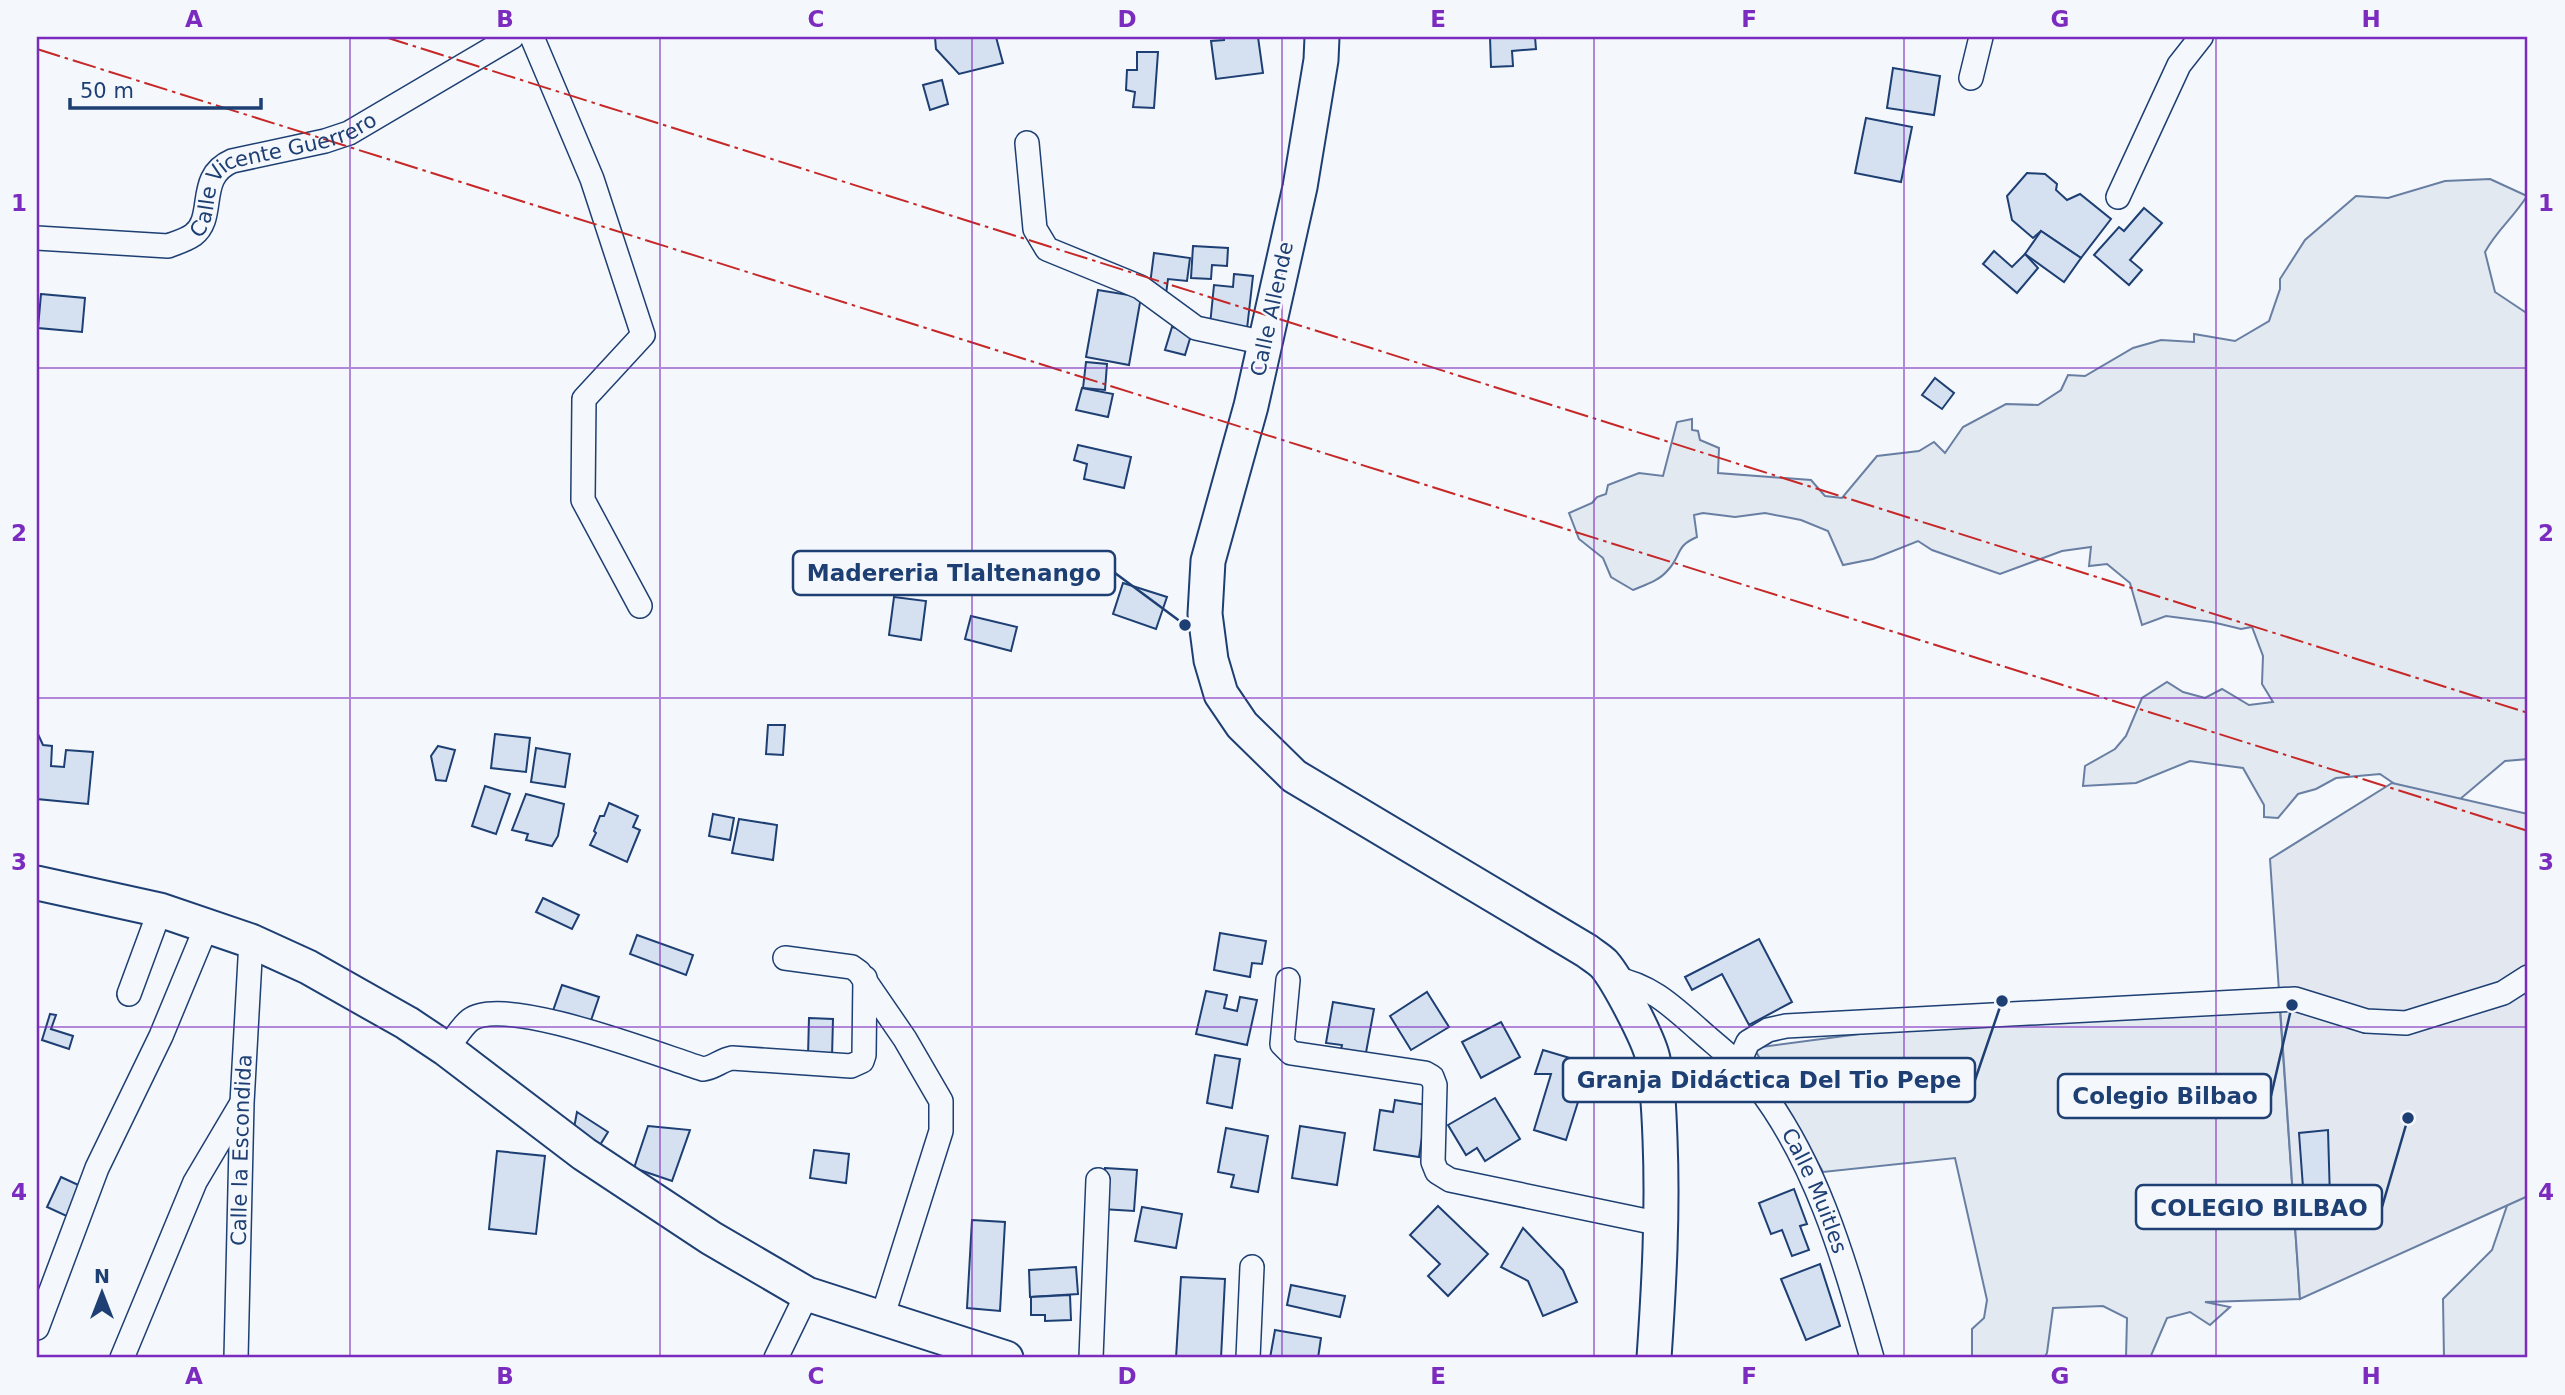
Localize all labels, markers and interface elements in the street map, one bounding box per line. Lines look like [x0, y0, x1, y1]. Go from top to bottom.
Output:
text: A [185, 6, 203, 32]
text: B [496, 6, 514, 32]
text: C [808, 6, 824, 32]
text: D [1117, 6, 1137, 32]
text: E [1430, 6, 1446, 32]
text: F [1741, 6, 1757, 32]
text: G [2051, 6, 2069, 32]
text: H [2361, 6, 2381, 32]
scale bar [70, 66, 261, 110]
text: 50 m [80, 79, 134, 103]
street label: Calle Vicente Guerrero [185, 108, 381, 242]
text: 1 [11, 190, 27, 216]
text: 1 [2538, 190, 2554, 216]
street label: Calle Allende [1246, 239, 1298, 379]
text: 2 [11, 520, 27, 546]
text: 2 [2538, 520, 2554, 546]
callout: Madereria Tlaltenango [793, 551, 1115, 595]
text: Madereria Tlaltenango [807, 560, 1101, 586]
text: 3 [11, 849, 27, 875]
text: 3 [2538, 849, 2554, 875]
street label: Calle la Escondida [227, 1054, 257, 1246]
callout: Granja Didáctica Del Tio Pepe [1563, 1058, 1975, 1102]
text: Granja Didáctica Del Tio Pepe [1577, 1067, 1961, 1093]
callout: Colegio Bilbao [2058, 1074, 2271, 1118]
text: Colegio Bilbao [2072, 1083, 2258, 1109]
street label: Calle Muitles [1777, 1124, 1852, 1256]
text: 4 [11, 1179, 27, 1205]
text: 4 [2538, 1179, 2554, 1205]
callout: COLEGIO BILBAO [2136, 1185, 2382, 1229]
text: COLEGIO BILBAO [2150, 1195, 2368, 1221]
north arrow [66, 1258, 136, 1328]
text: N [94, 1265, 110, 1287]
text: A [185, 1363, 203, 1389]
text: B [496, 1363, 514, 1389]
text: C [808, 1363, 824, 1389]
text: D [1117, 1363, 1137, 1389]
text: E [1430, 1363, 1446, 1389]
text: F [1741, 1363, 1757, 1389]
text: G [2051, 1363, 2069, 1389]
text: H [2361, 1363, 2381, 1389]

